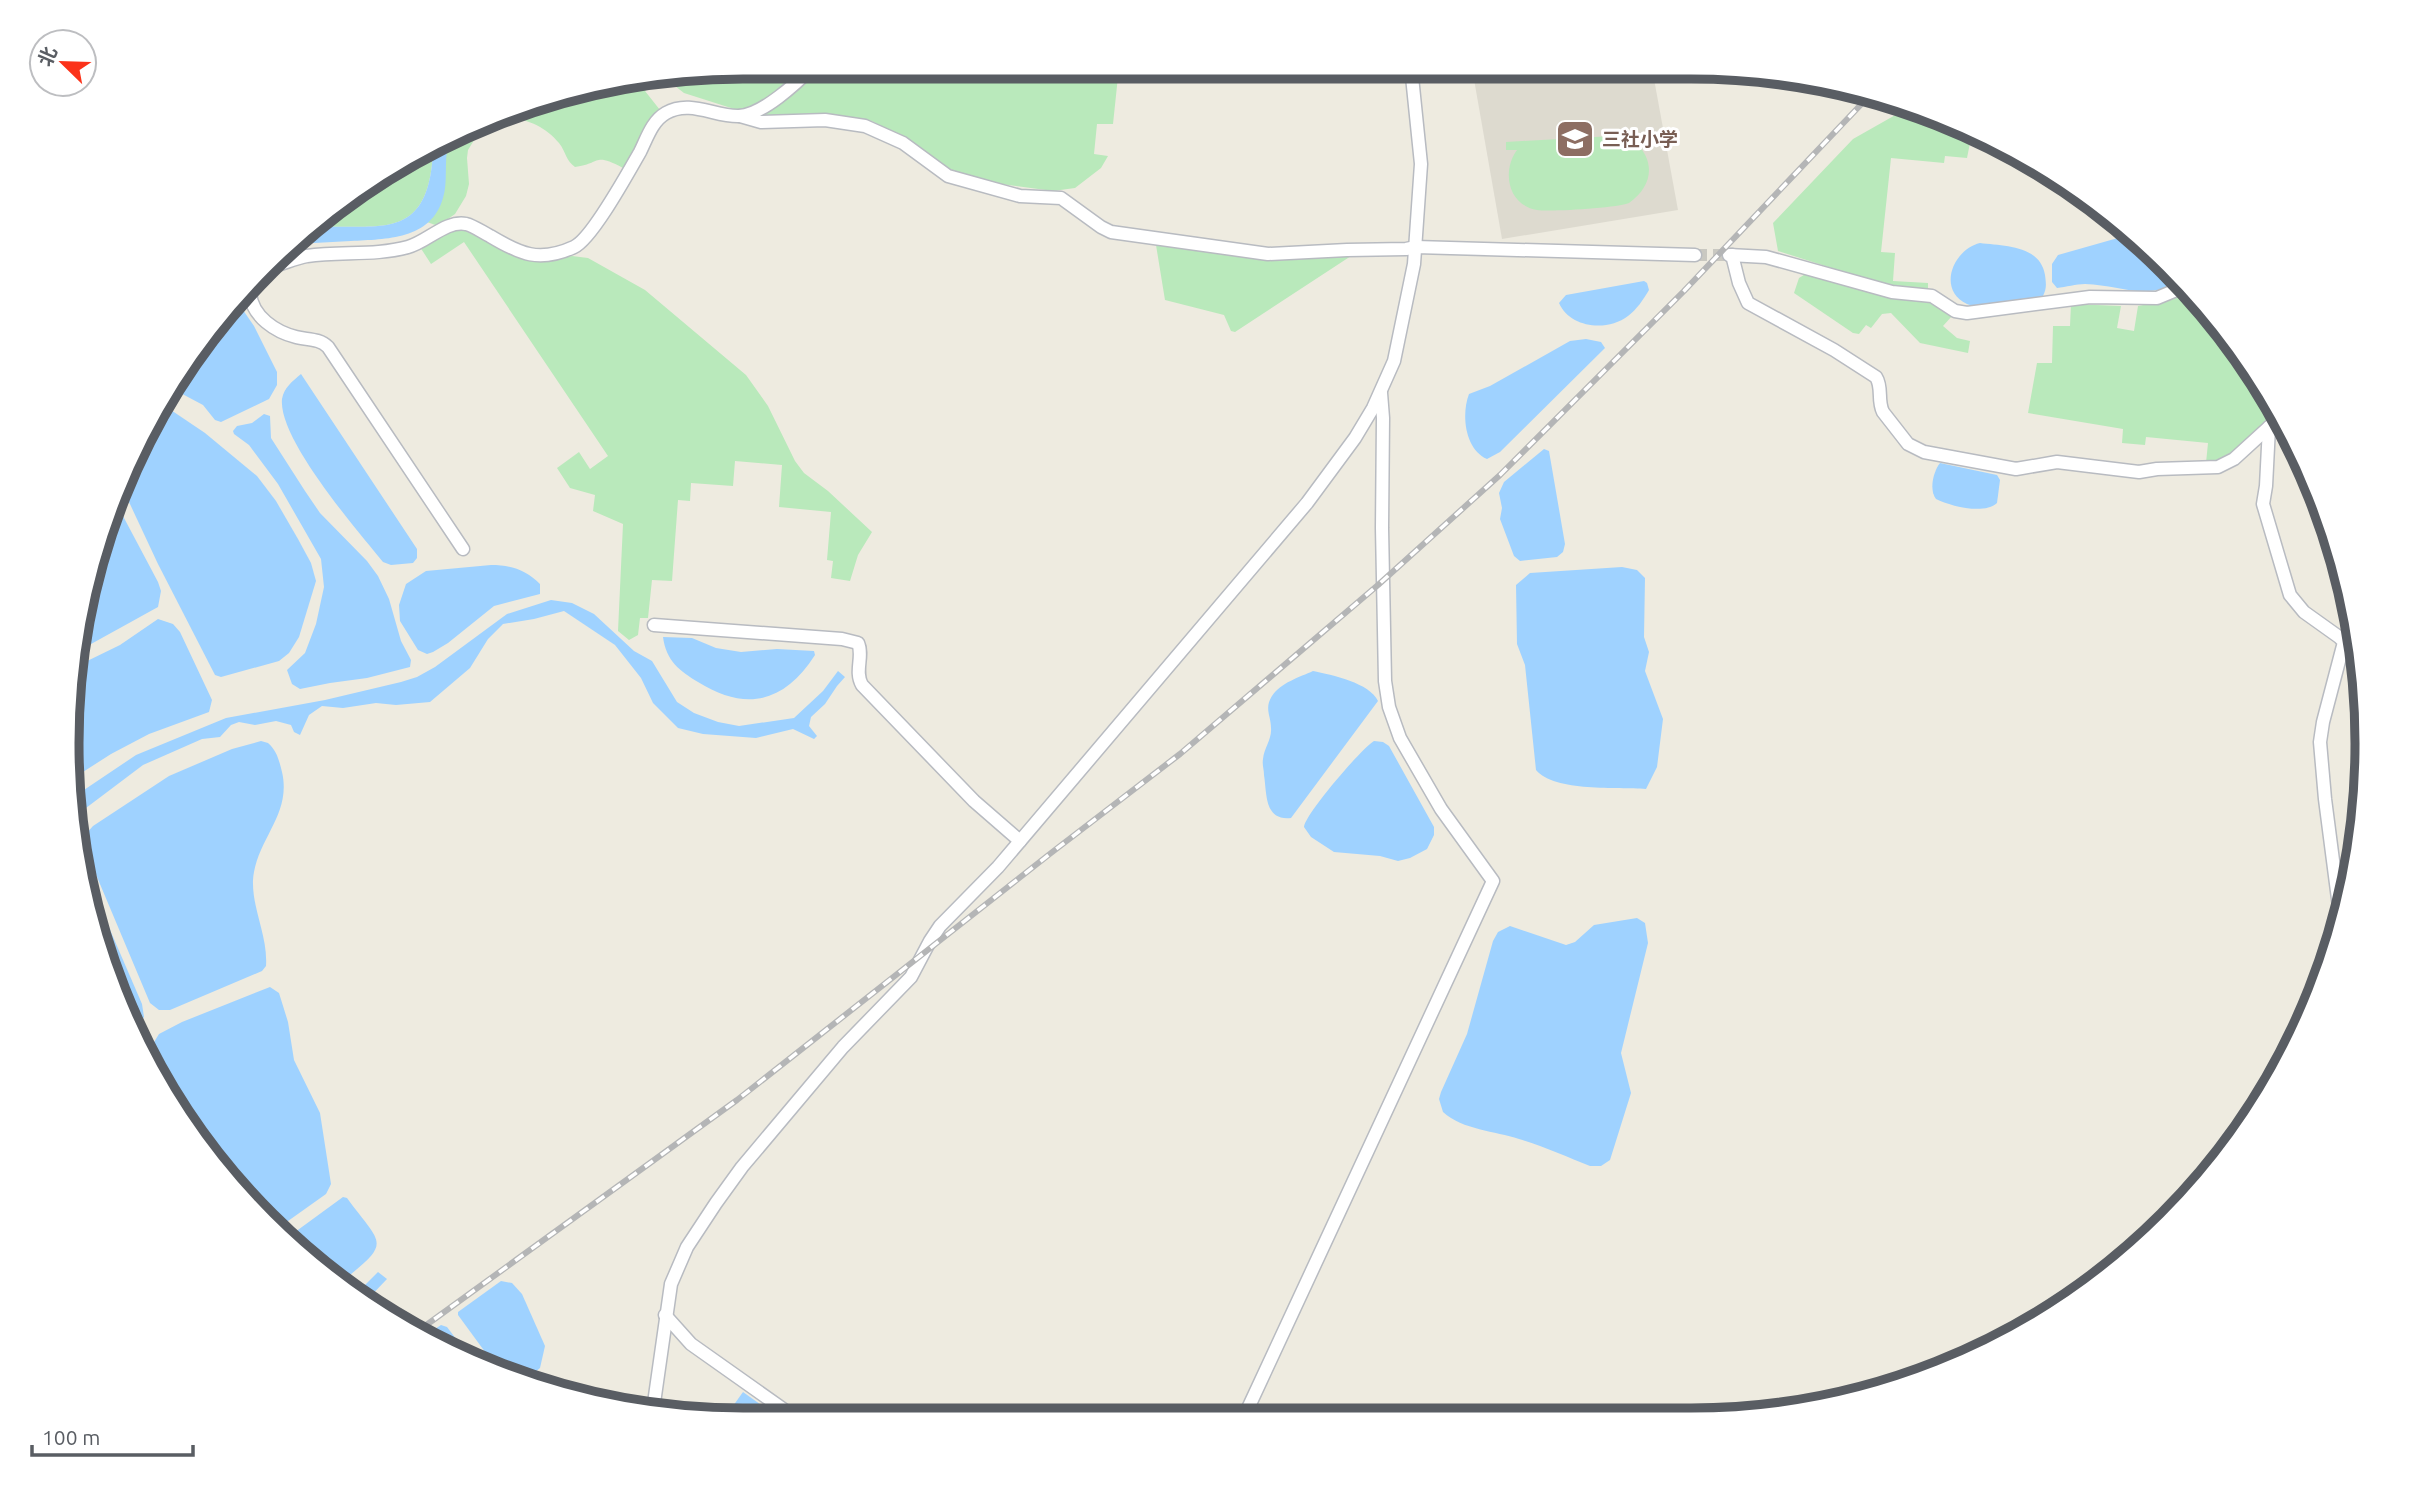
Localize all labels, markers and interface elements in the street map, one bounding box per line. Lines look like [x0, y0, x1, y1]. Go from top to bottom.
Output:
north arrow [28, 28, 98, 98]
text: 北 [34, 43, 61, 69]
school or university icon: 三社小学 [1554, 118, 1596, 160]
place label: 三社小学 [1602, 128, 1678, 150]
scale bar [32, 1414, 192, 1458]
text: 100 m [42, 1425, 100, 1449]

